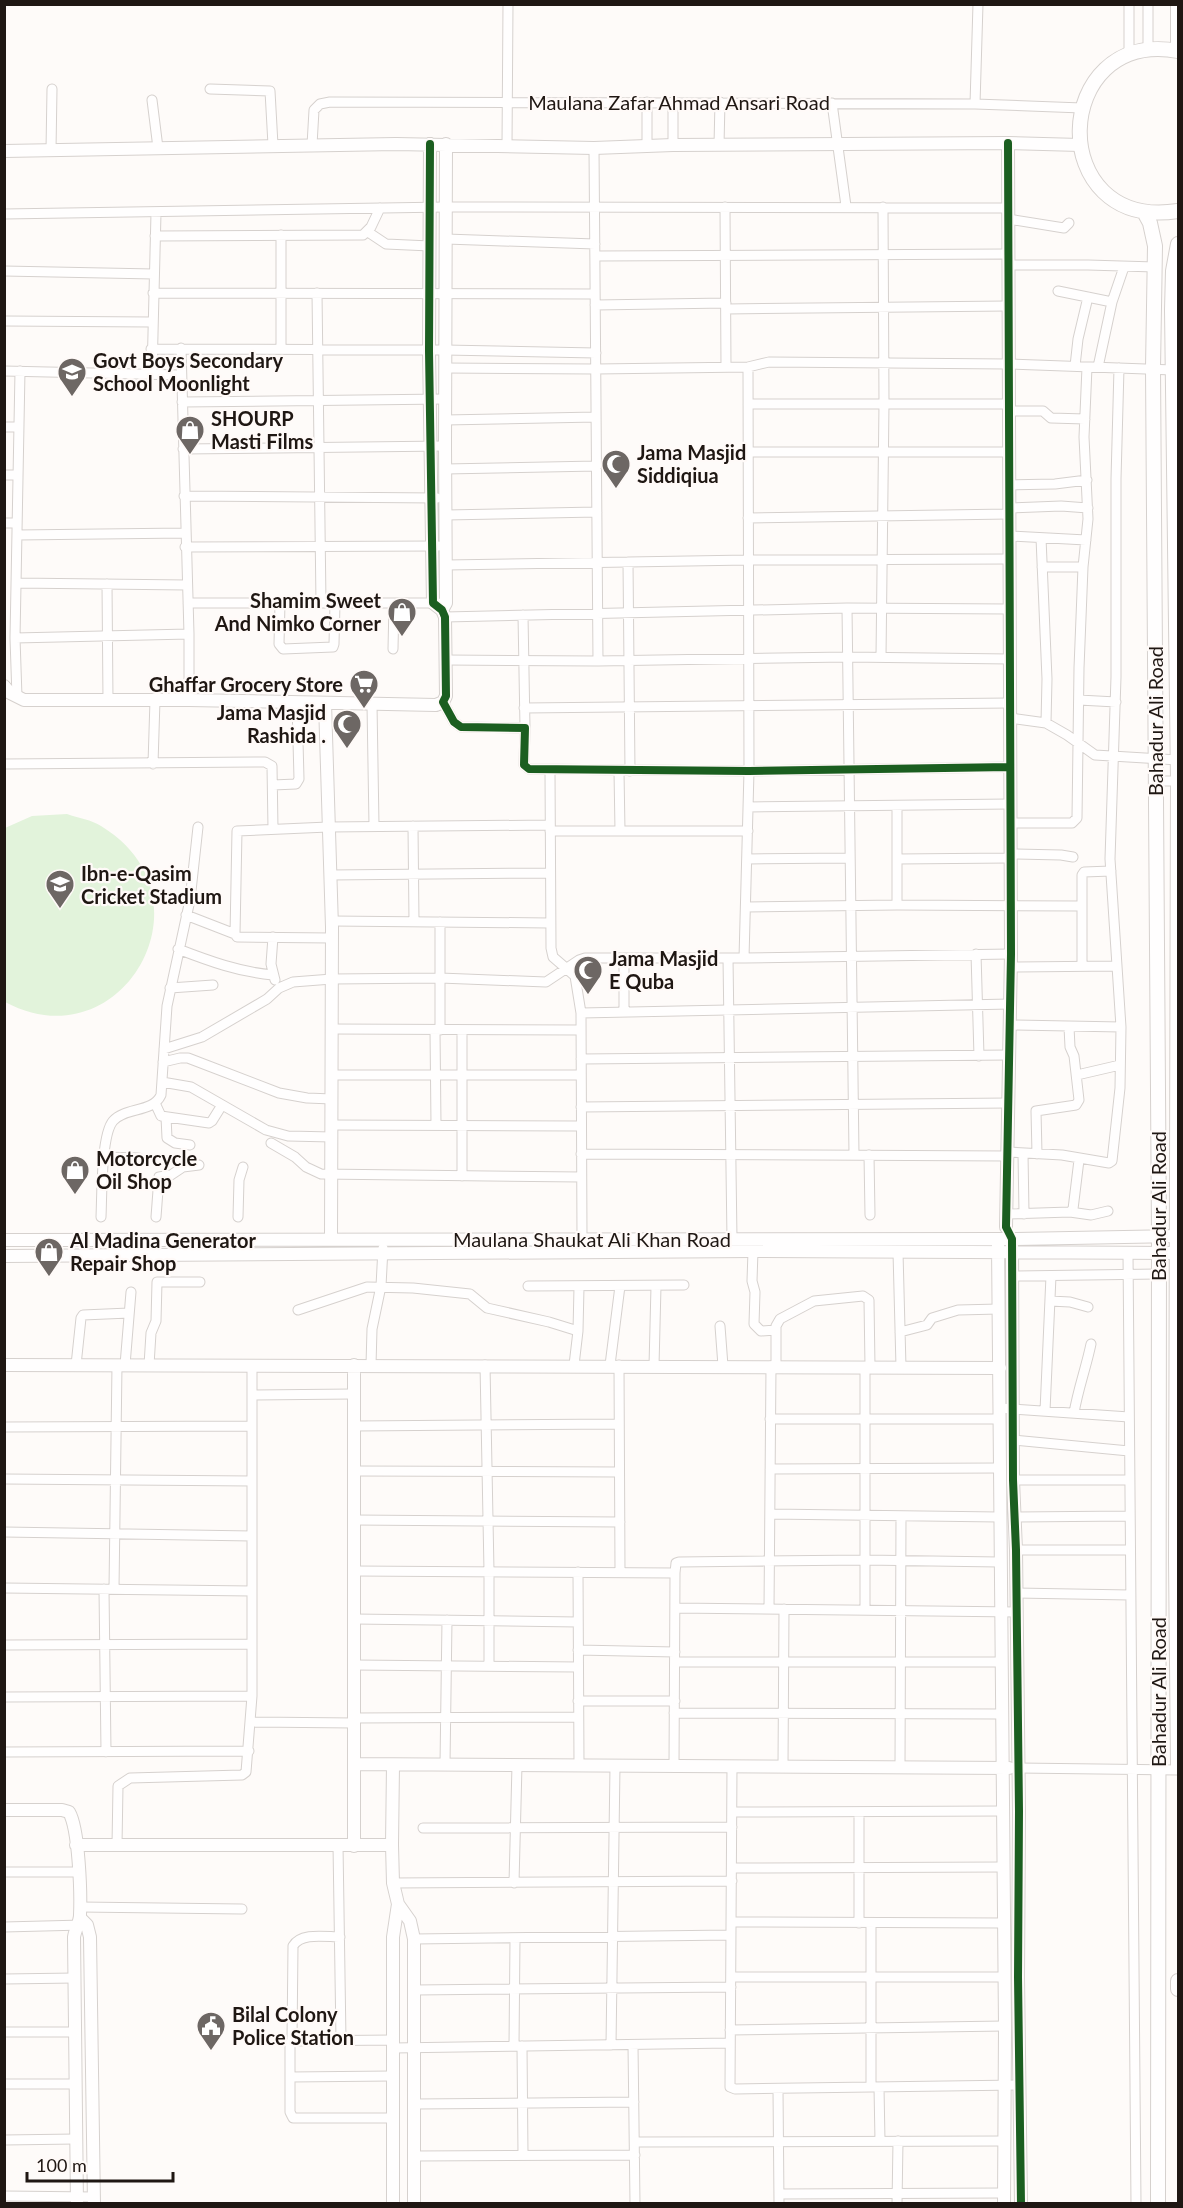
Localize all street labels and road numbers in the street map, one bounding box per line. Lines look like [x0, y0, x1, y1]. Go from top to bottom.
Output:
street label: Maulana Zafar Ahmad Ansari Road [528, 90, 830, 114]
street label: Bahadur Ali Road [1143, 646, 1167, 796]
street label: Bahadur Ali Road [1146, 1131, 1170, 1281]
street label: Maulana Shaukat Ali Khan Road [453, 1227, 731, 1251]
street label: Bahadur Ali Road [1146, 1617, 1170, 1767]

